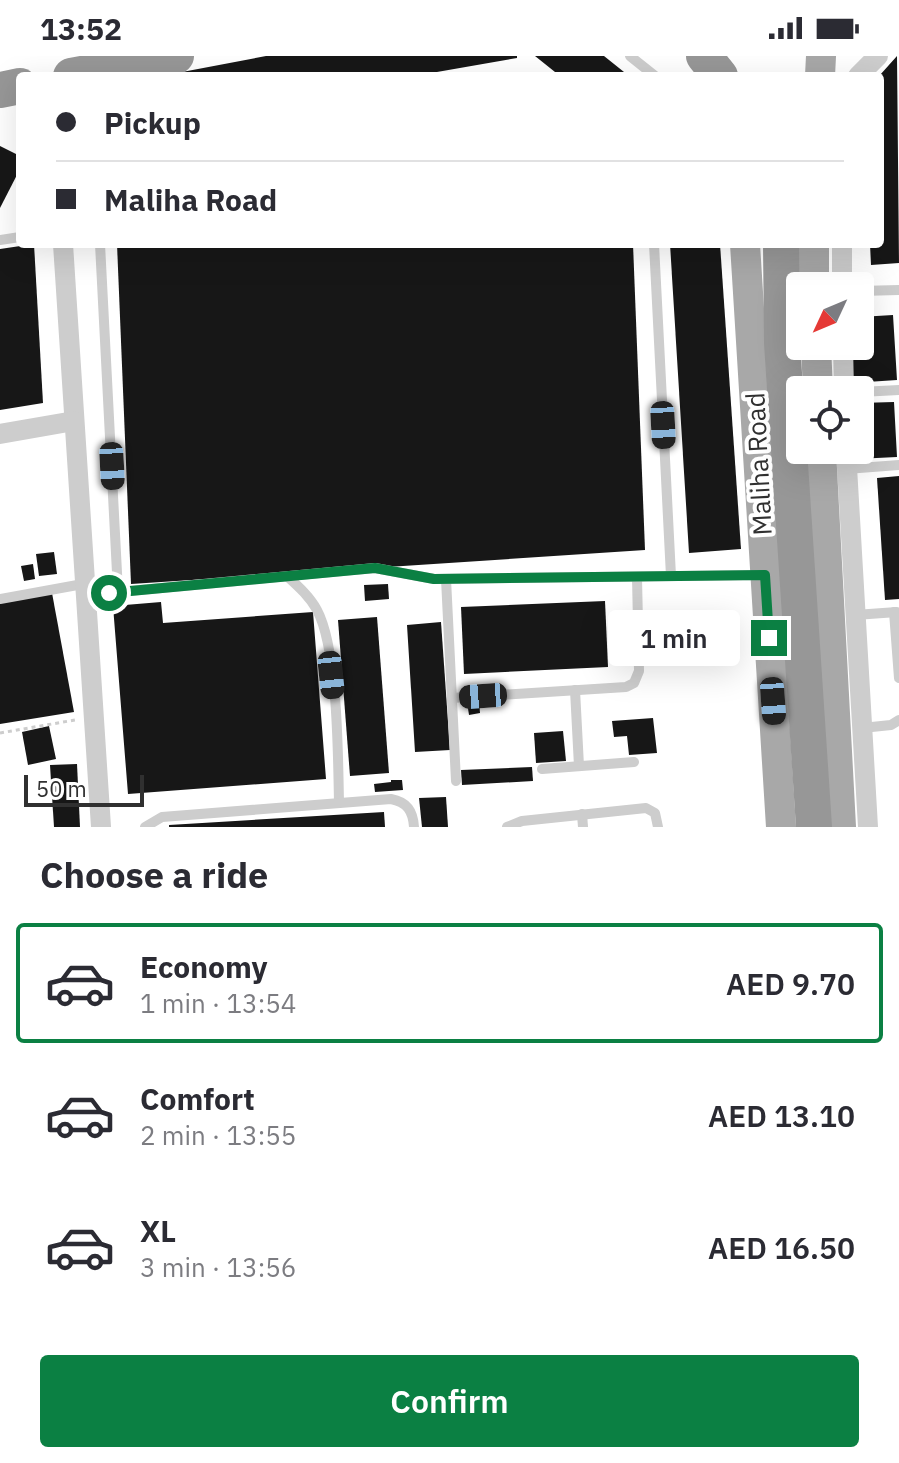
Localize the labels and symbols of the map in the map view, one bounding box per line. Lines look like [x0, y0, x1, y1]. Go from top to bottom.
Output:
north arrow [786, 272, 874, 360]
street label: Maliha Road [737, 392, 779, 536]
car [650, 400, 676, 450]
car [99, 441, 125, 491]
route start [91, 575, 127, 611]
callout: 1 min [609, 610, 741, 666]
route end [751, 620, 787, 656]
car [317, 650, 345, 700]
car [759, 676, 787, 726]
car [458, 682, 508, 710]
scale bar [24, 771, 144, 807]

